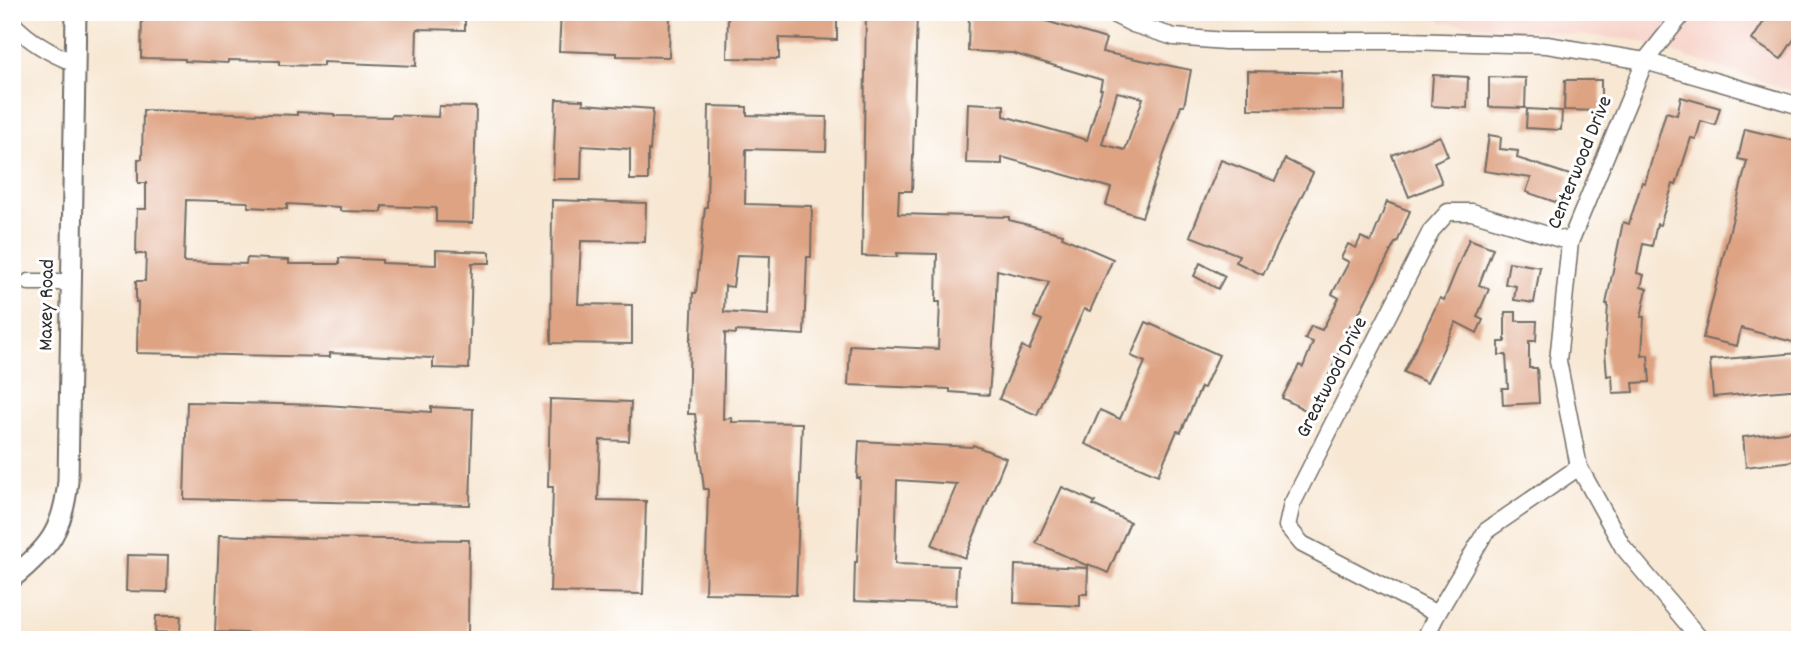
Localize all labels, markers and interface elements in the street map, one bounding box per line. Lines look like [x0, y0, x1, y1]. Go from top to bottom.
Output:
street label: Centerwood Drive [1541, 92, 1621, 234]
street label: Maxey Road [32, 259, 64, 351]
street label: Greatwood Drive [1290, 312, 1376, 444]

